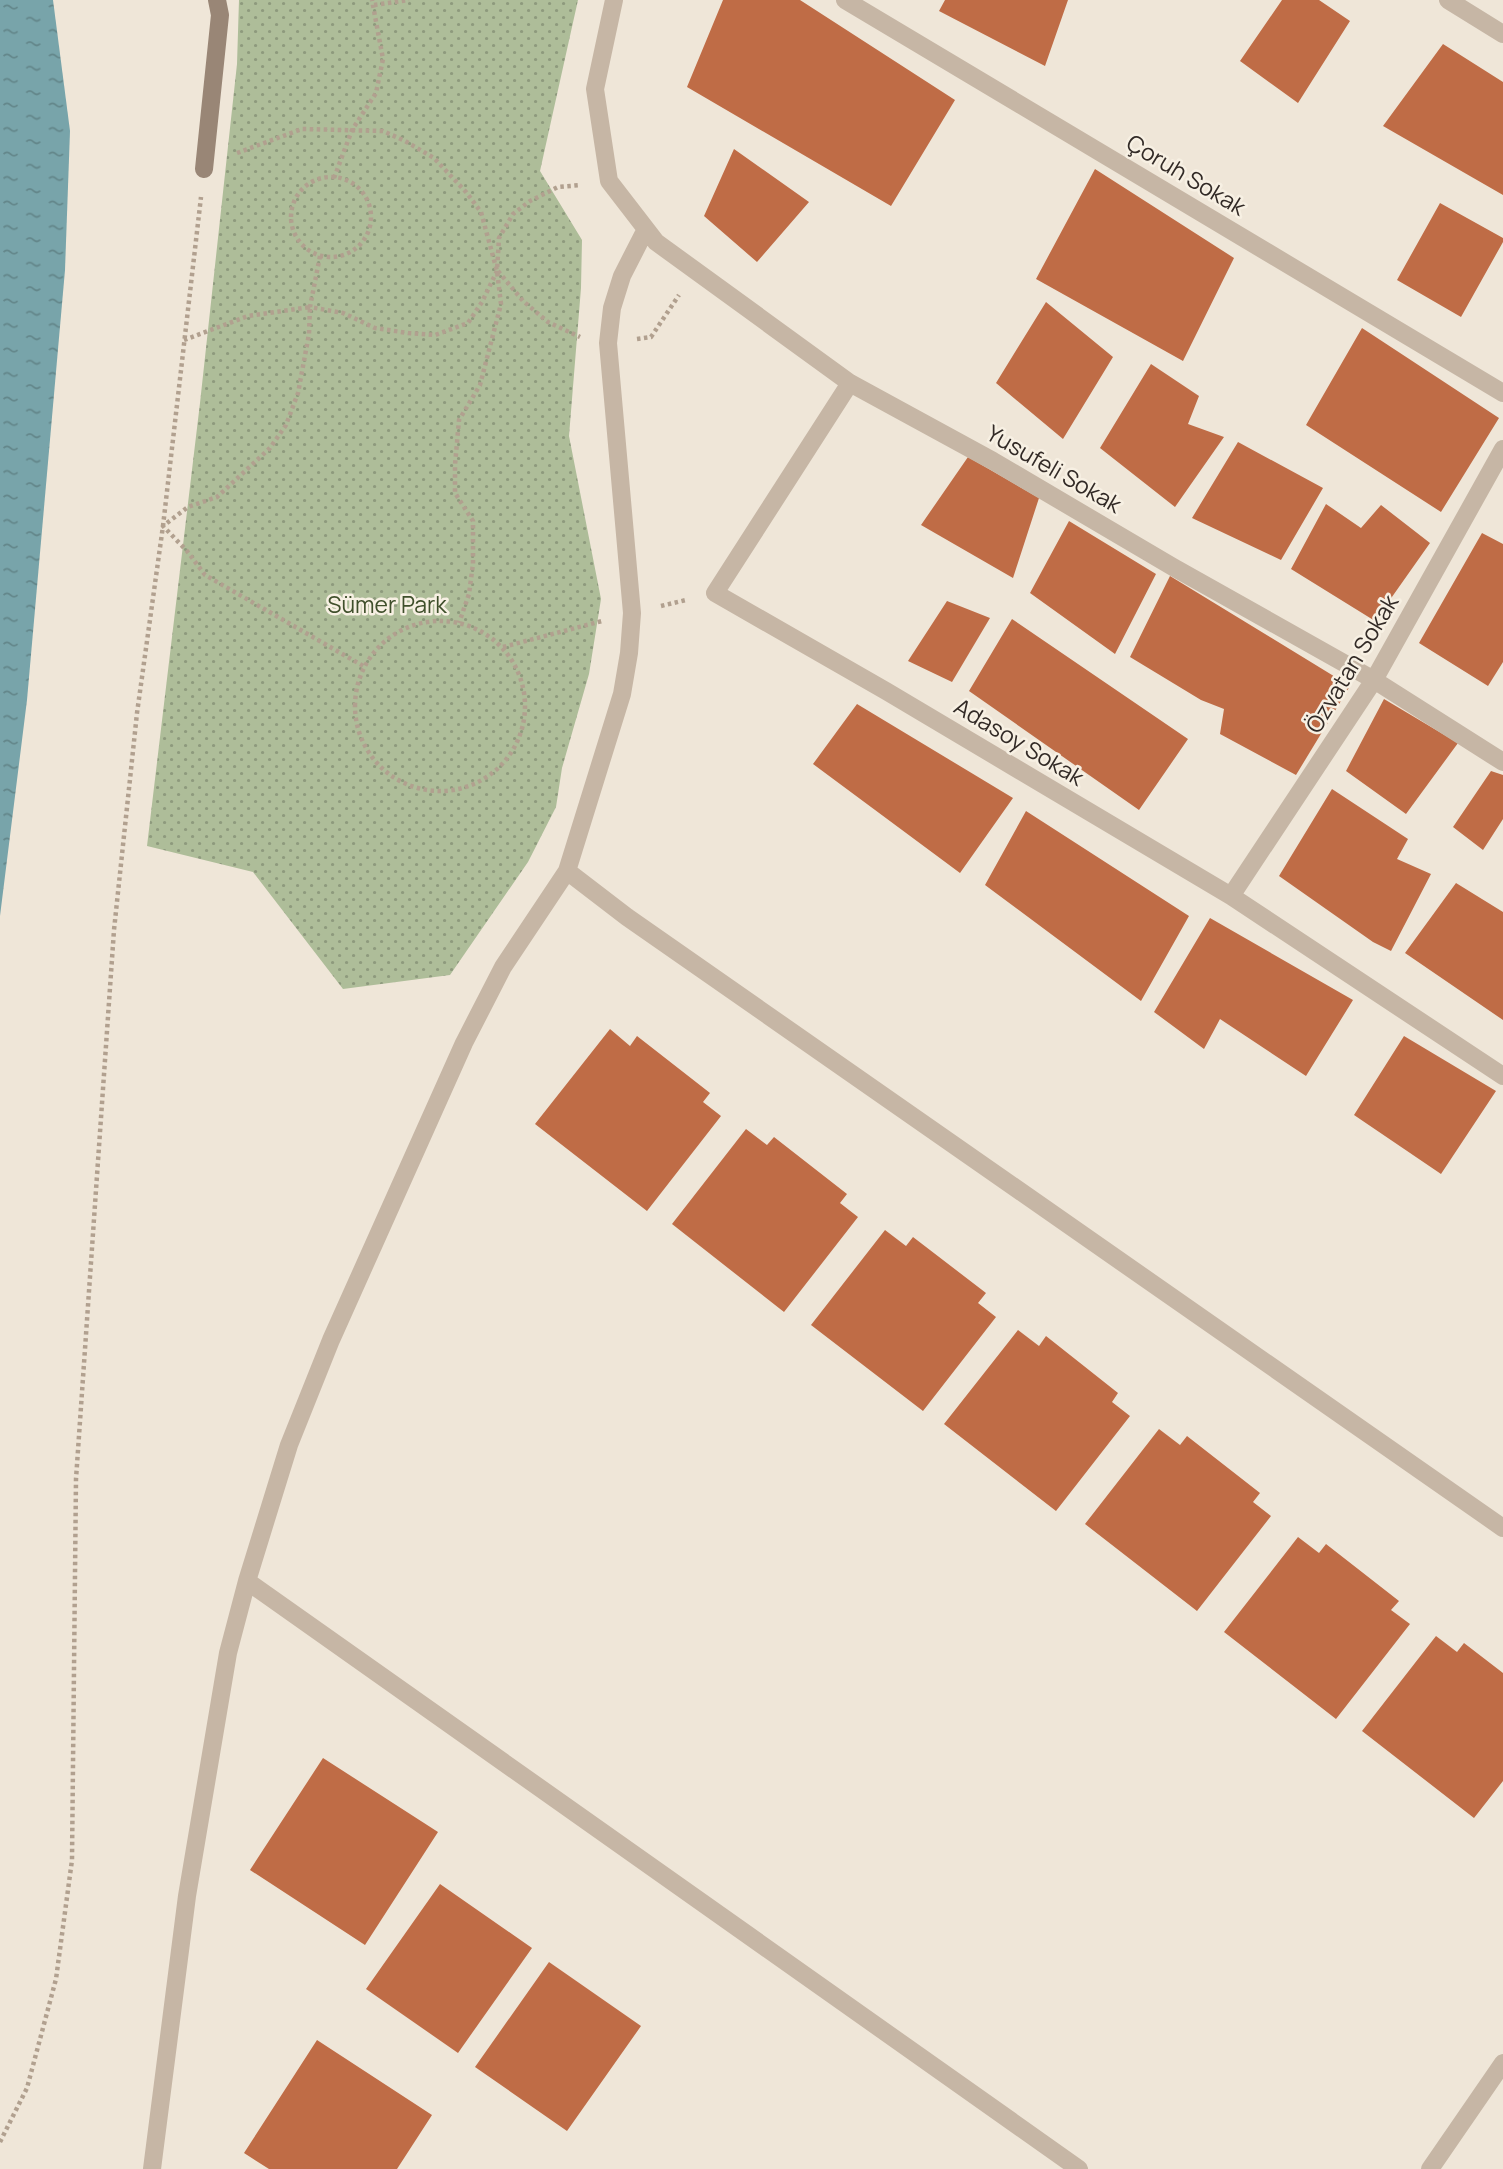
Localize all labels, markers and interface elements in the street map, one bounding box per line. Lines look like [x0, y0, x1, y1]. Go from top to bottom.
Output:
street label: Çoruh Sokak [1121, 126, 1253, 223]
street label: Yusufeli Sokak [981, 416, 1128, 520]
park label: Sümer Park [327, 588, 447, 620]
street label: Özvatan Sokak [1297, 588, 1405, 739]
street label: Adasoy Sokak [949, 690, 1091, 793]

